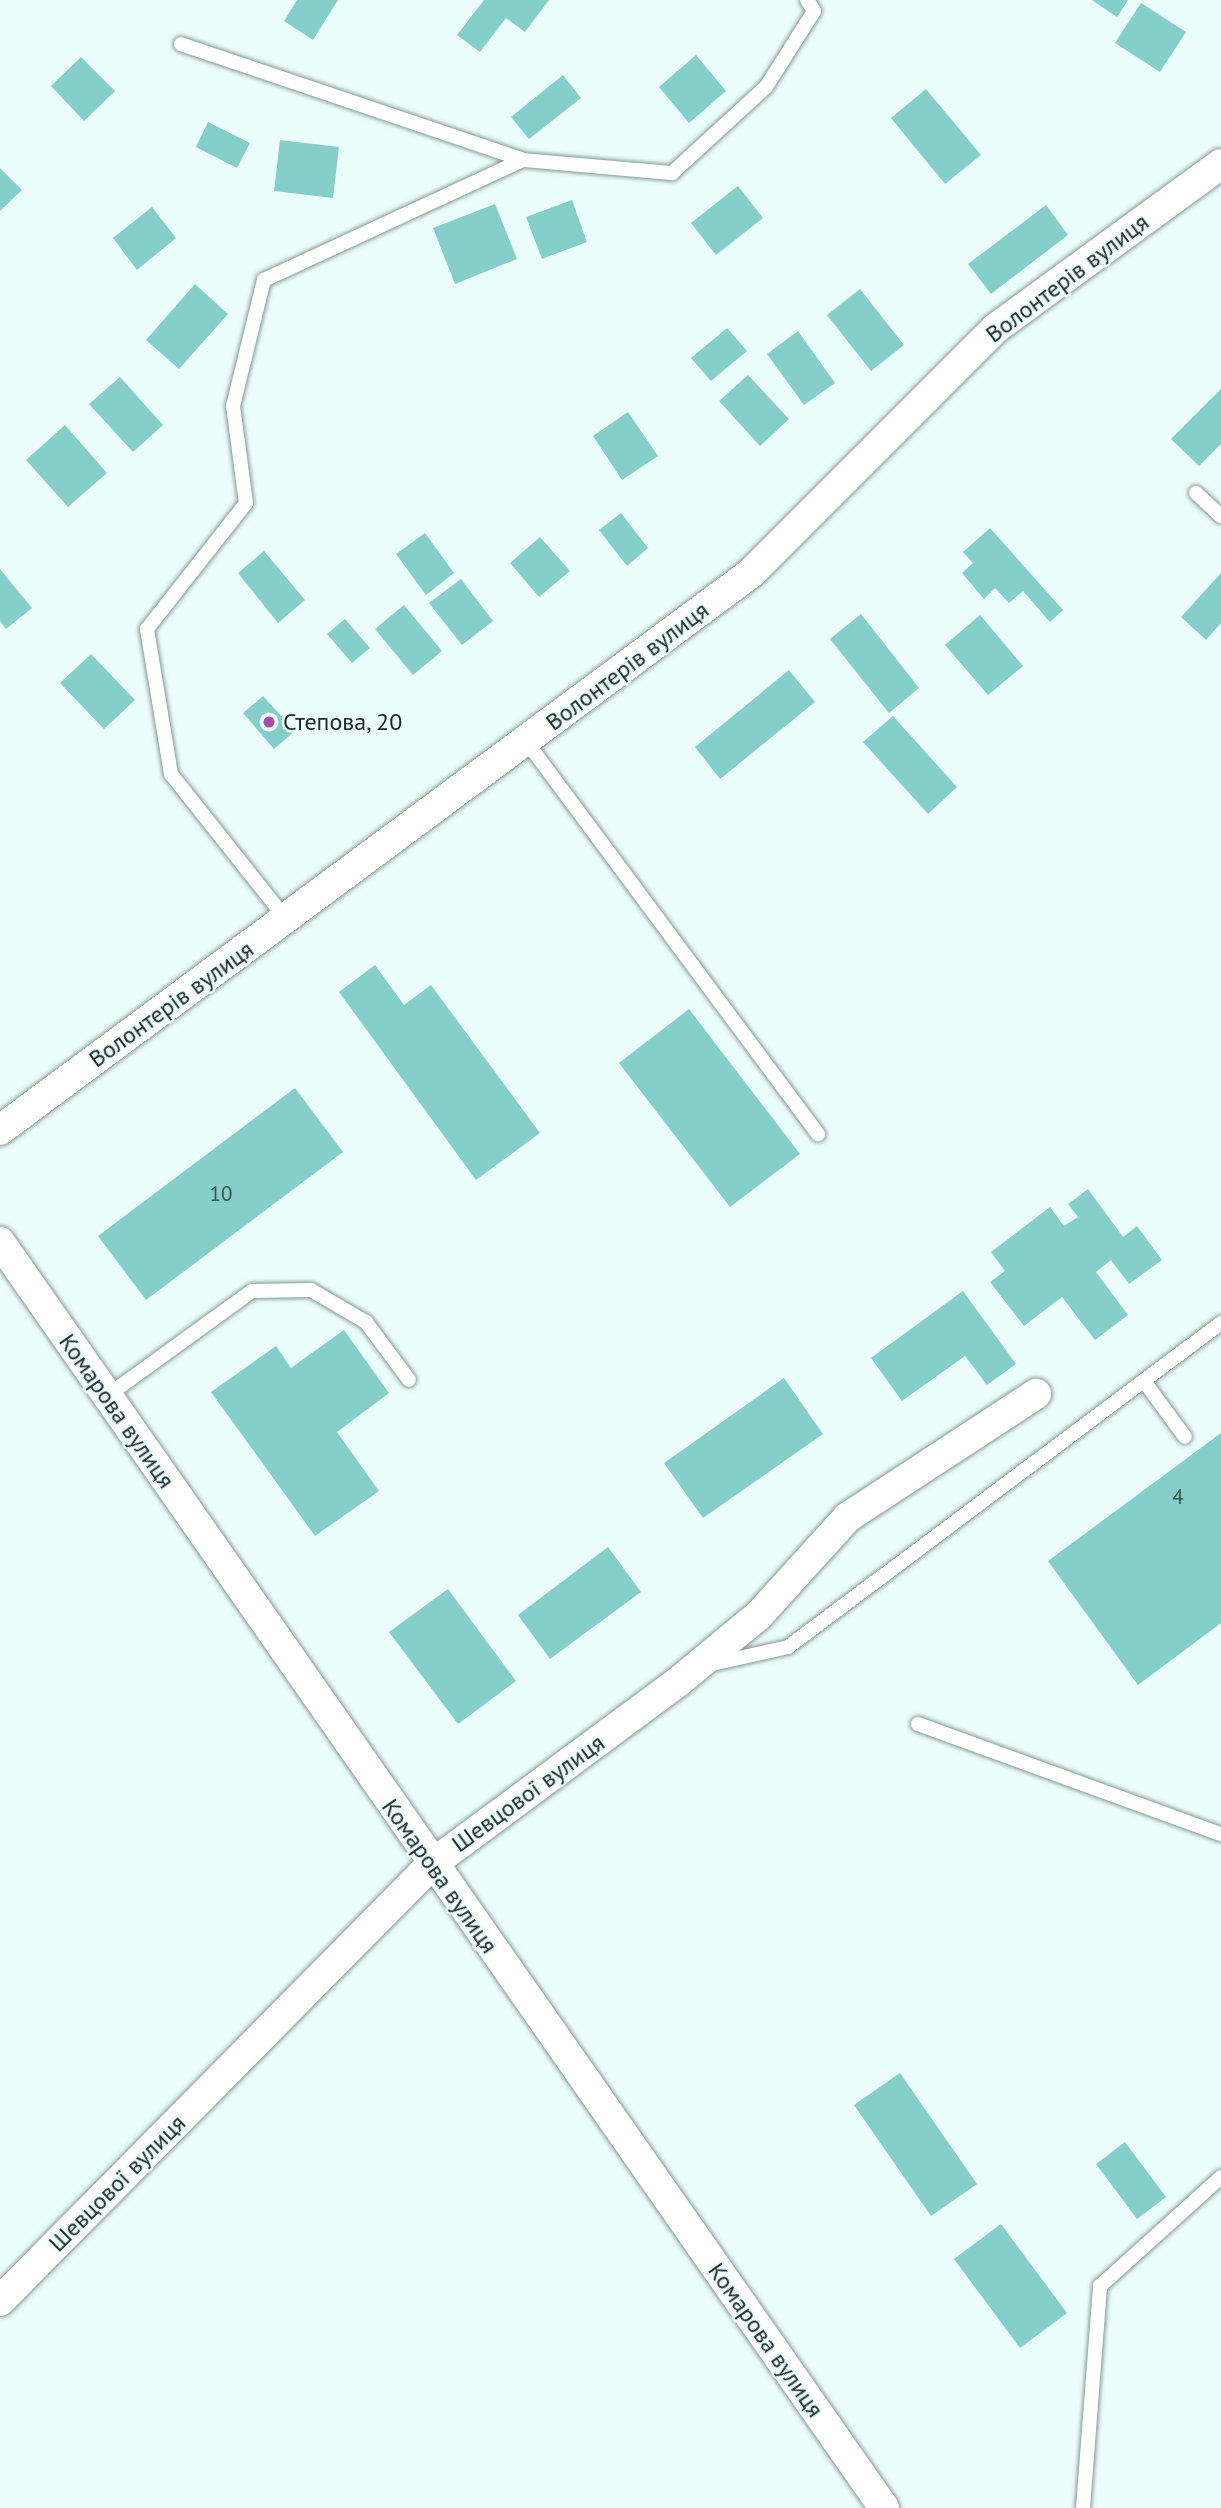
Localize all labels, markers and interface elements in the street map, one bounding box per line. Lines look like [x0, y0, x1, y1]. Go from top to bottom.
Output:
street label: Волонтерів вулиця [980, 207, 1154, 349]
street label: Волонтерів вулиця [540, 595, 714, 737]
place label: Степова, 20 [283, 708, 404, 736]
marker: Степова, 20 [261, 714, 277, 730]
street label: Волонтерів вулиця [83, 935, 259, 1073]
house number: 10 [210, 1181, 232, 1207]
street label: Комарова вулиця [53, 1328, 181, 1494]
house number: 4 [1172, 1484, 1184, 1510]
street label: Шевцової вулиця [446, 1728, 610, 1858]
street label: Комарова вулиця [376, 1793, 504, 1959]
street label: Шевцової вулиця [43, 2109, 191, 2257]
street label: Комарова вулиця [702, 2257, 830, 2423]

